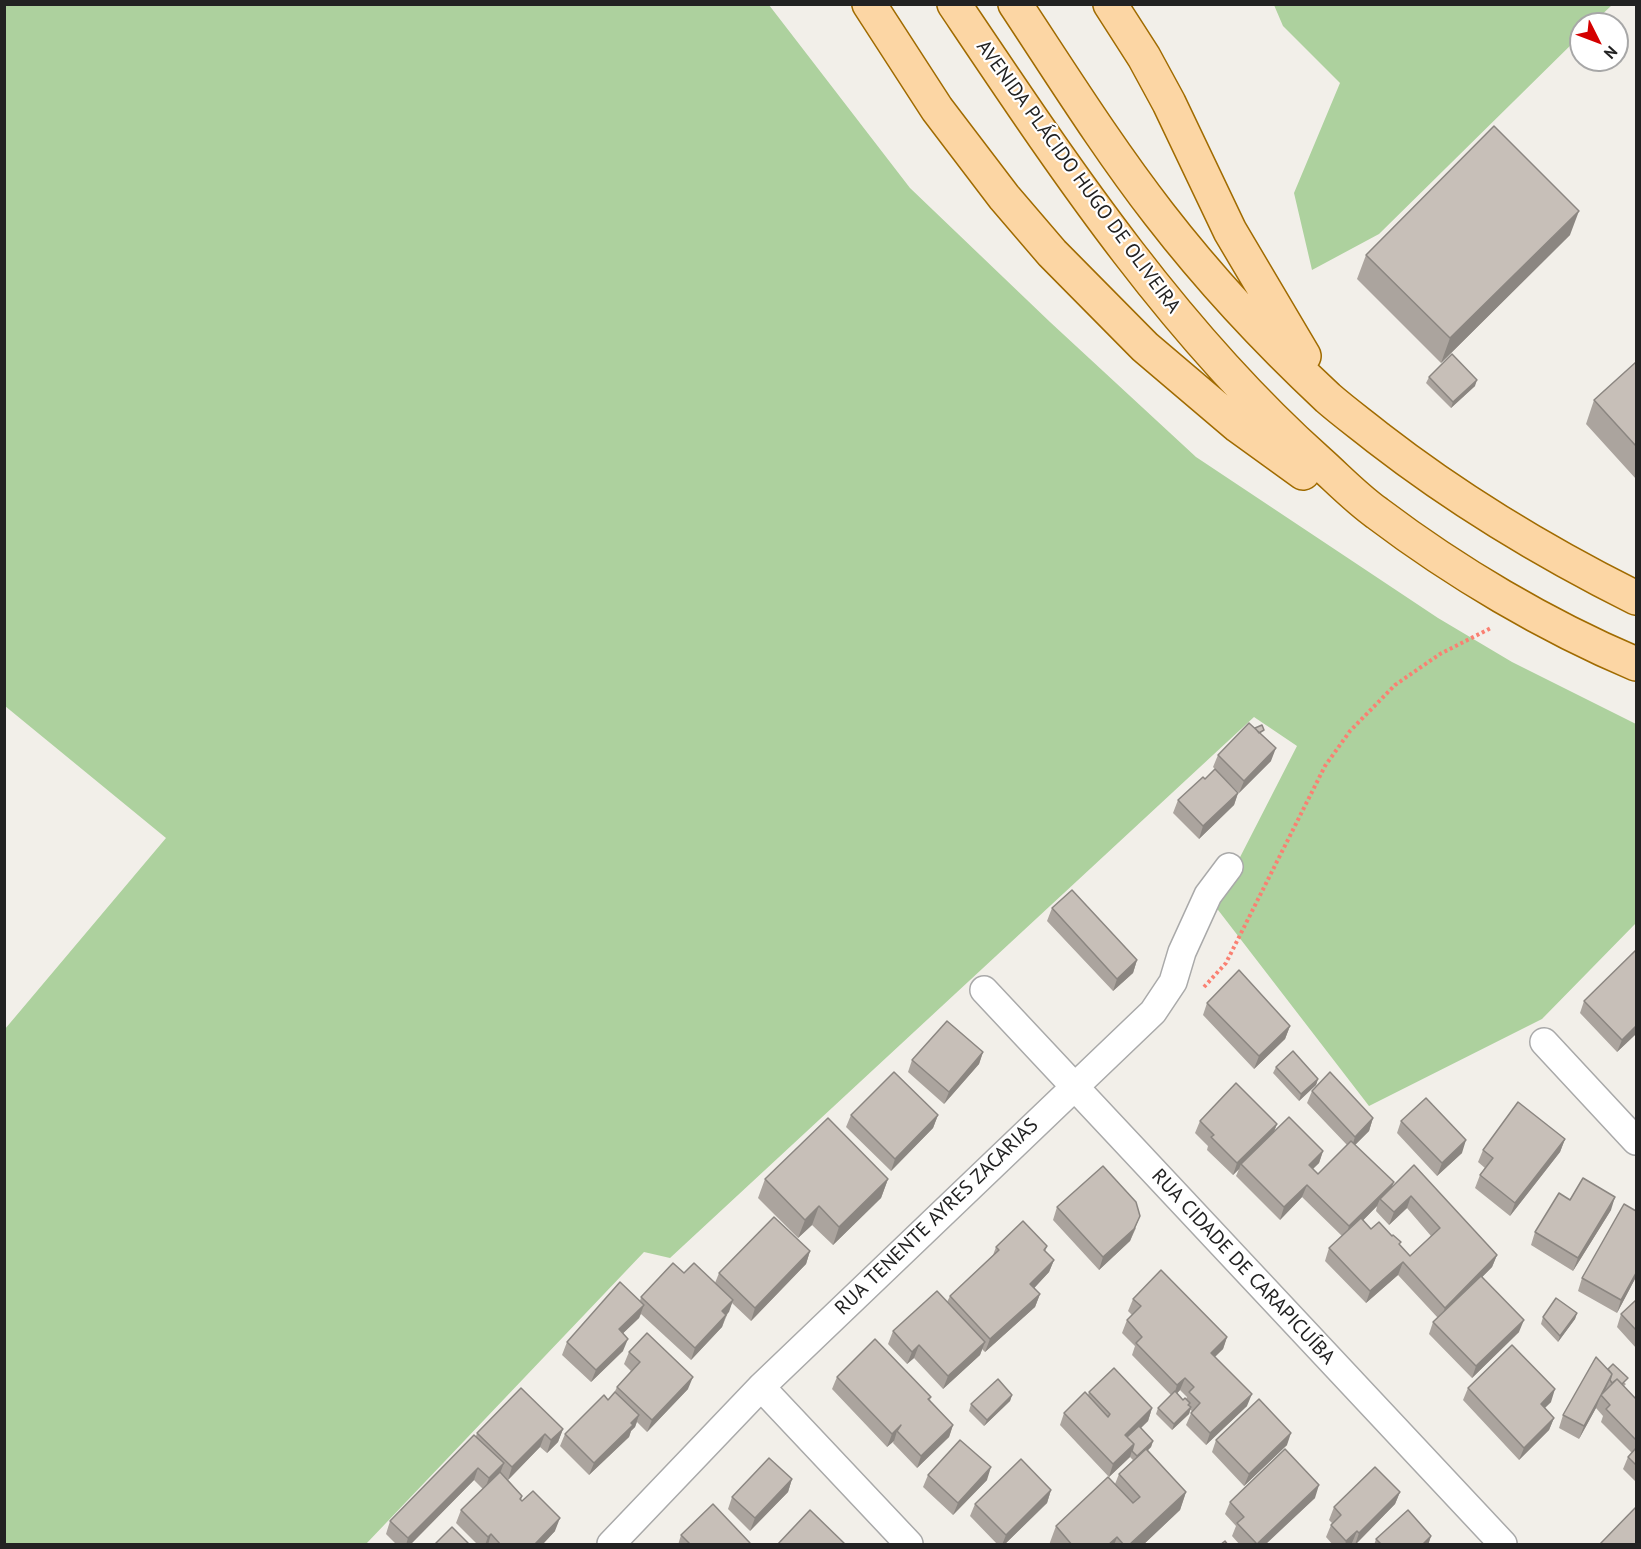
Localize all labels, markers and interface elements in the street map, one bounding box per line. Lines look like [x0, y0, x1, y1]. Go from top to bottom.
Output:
north arrow [1569, 12, 1629, 72]
street label: AVENIDA PLÁCIDO HUGO DE OLIVEIRA [971, 36, 1185, 318]
text: N [1600, 42, 1622, 63]
street label: RUA TENENTE AYRES ZACARIAS [830, 1114, 1044, 1320]
street label: RUA CIDADE DE CARAPICUÍBA [1146, 1164, 1340, 1370]

